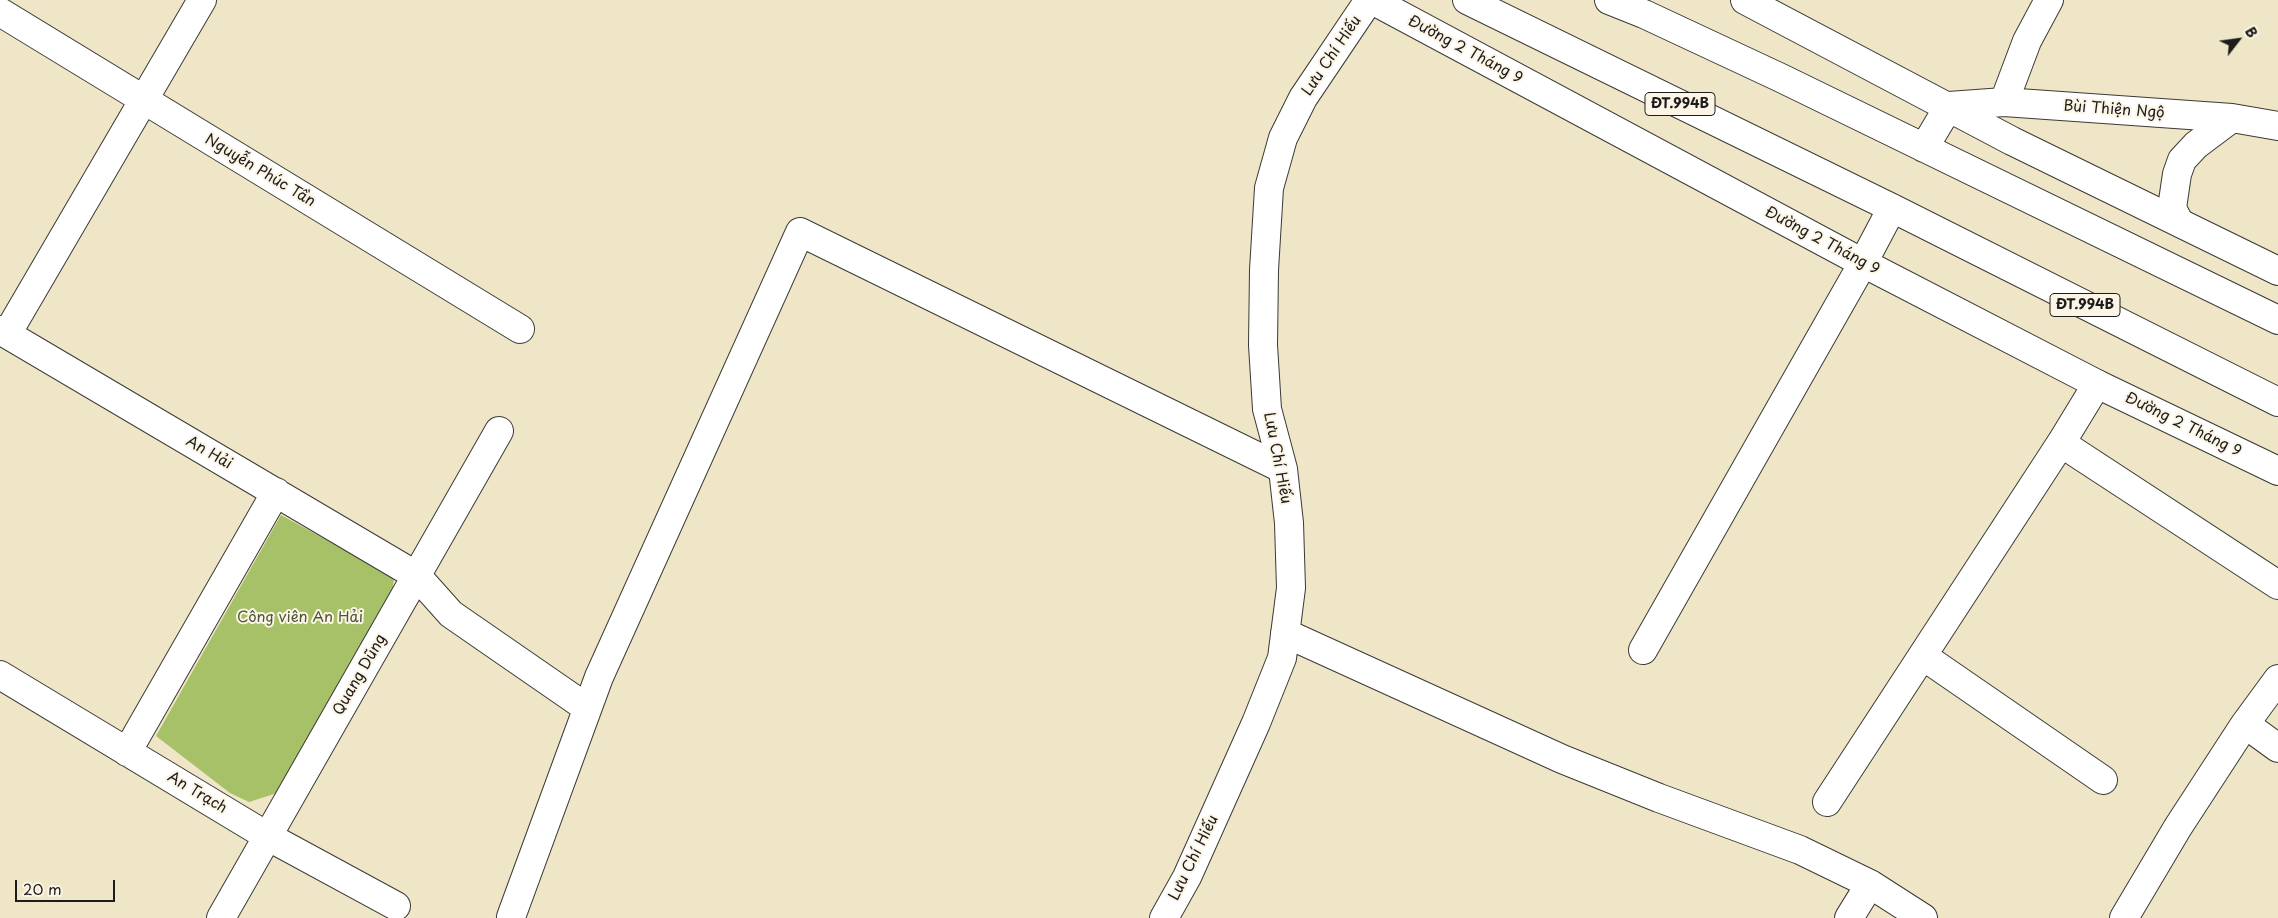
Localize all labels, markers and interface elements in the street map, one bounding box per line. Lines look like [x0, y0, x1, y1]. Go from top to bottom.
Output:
street label: Lưu Chí Hiếu [1299, 12, 1365, 100]
street label: Đường 2 Tháng 9 [1405, 12, 1525, 88]
north arrow [2213, 15, 2263, 65]
text: B [2240, 23, 2263, 42]
road number: ĐT.994B [1645, 92, 1715, 116]
street label: Bùi Thiện Ngộ [2063, 97, 2165, 123]
street label: Nguyễn Phúc Tần [201, 131, 319, 211]
street label: Đường 2 Tháng 9 [1762, 203, 1882, 279]
road number: ĐT.994B [2050, 294, 2120, 316]
street label: Đường 2 Tháng 9 [2122, 389, 2244, 461]
street label: Lưu Chí Hiếu [1259, 411, 1295, 505]
street label: An Hải [183, 433, 235, 473]
park label: Công viên An Hải [237, 609, 363, 627]
street label: Quang Dũng [330, 631, 390, 719]
street label: An Trạch [164, 768, 230, 818]
street label: Lưu Chí Hiếu [1166, 812, 1222, 904]
scale bar [18, 870, 118, 902]
text: 20 m [23, 877, 62, 900]

